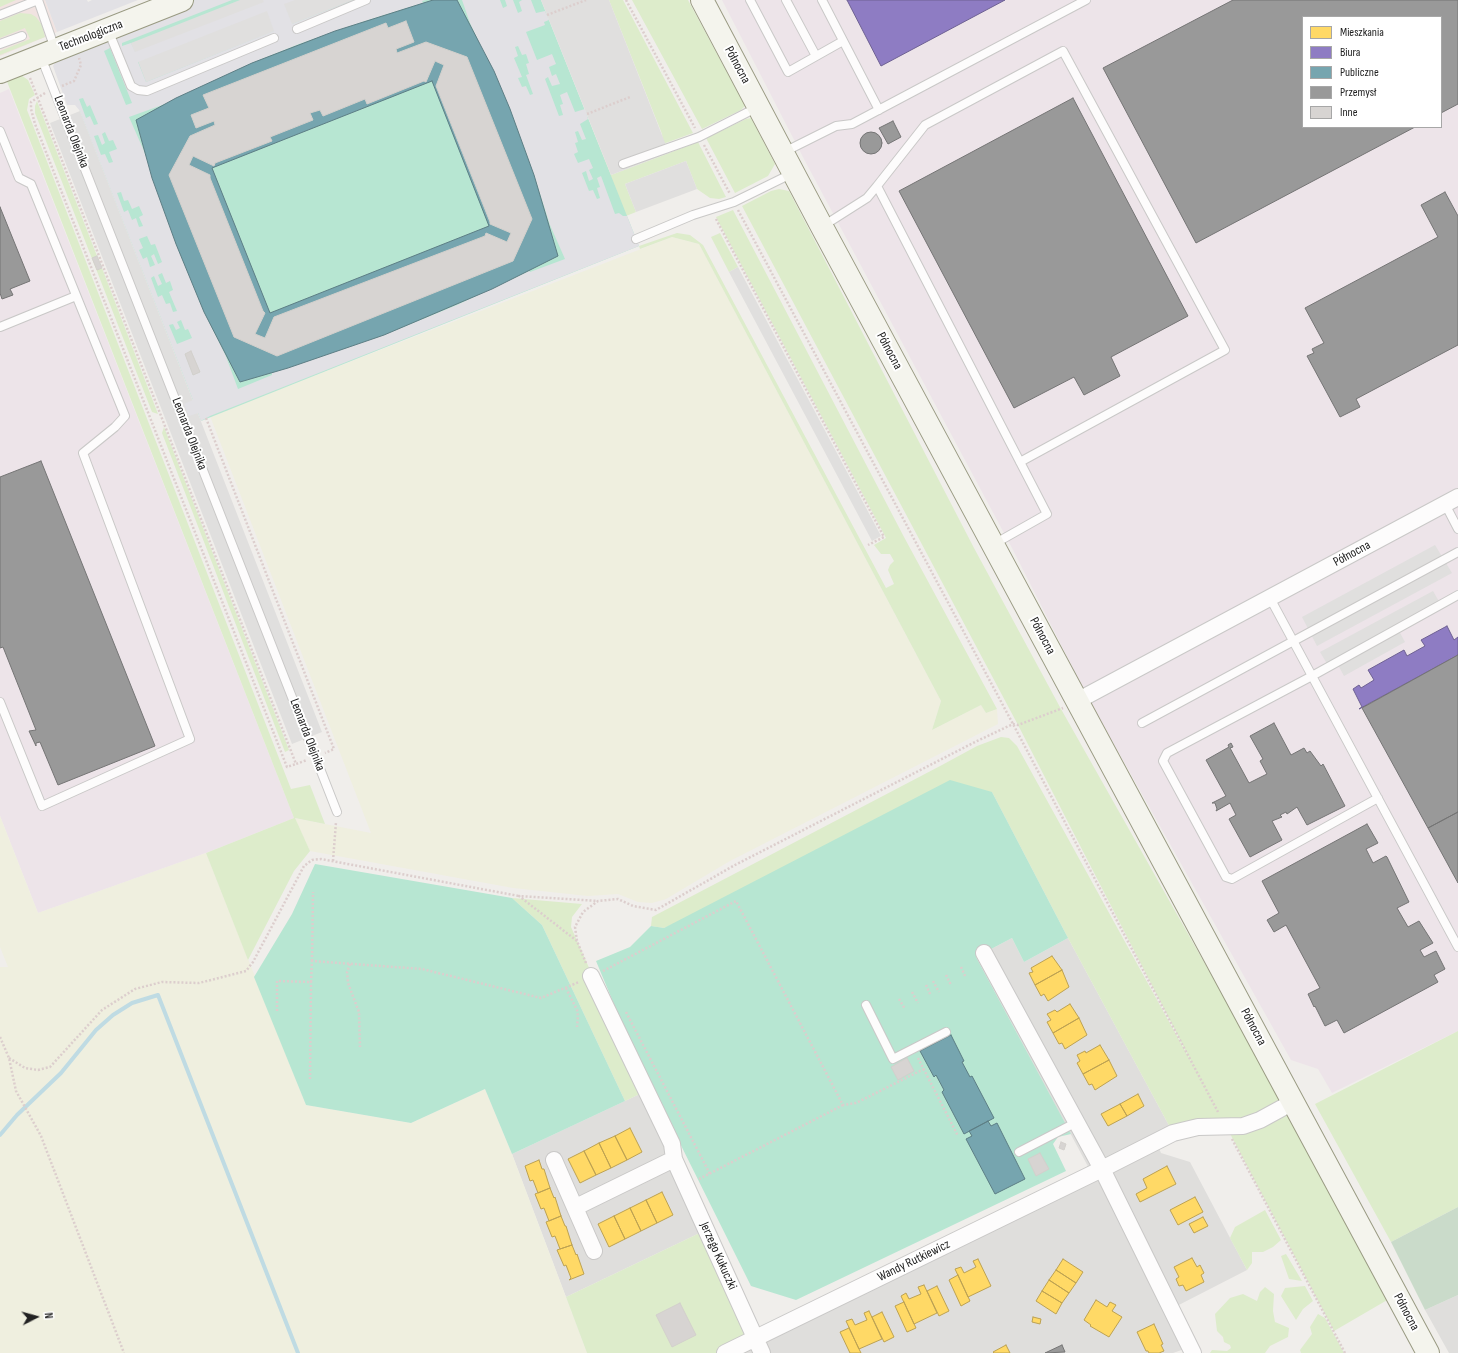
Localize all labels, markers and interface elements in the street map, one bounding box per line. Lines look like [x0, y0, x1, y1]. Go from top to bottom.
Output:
legend [1302, 16, 1442, 128]
street label: Technologiczna [57, 17, 125, 55]
text: Mieszkania [1340, 25, 1384, 40]
street label: Północna [721, 44, 753, 86]
text: Biura [1340, 45, 1360, 60]
text: Publiczne [1340, 65, 1379, 80]
text: Przemysł [1340, 85, 1376, 100]
street label: Leonarda Olejnika [50, 94, 92, 170]
text: Inne [1340, 105, 1358, 120]
street label: Północna [873, 330, 905, 372]
street label: Leonarda Olejnika [168, 396, 210, 472]
street label: Północna [1331, 538, 1373, 570]
street label: Północna [1026, 615, 1058, 657]
street label: Leonarda Olejnika [286, 697, 328, 773]
street label: Północna [1237, 1006, 1269, 1048]
street label: Jerzego Kukuczki [696, 1220, 740, 1292]
street label: Wandy Rutkiewicz [875, 1237, 953, 1285]
street label: Północna [1390, 1291, 1422, 1333]
north arrow [16, 1297, 56, 1337]
text: N [42, 1312, 55, 1319]

